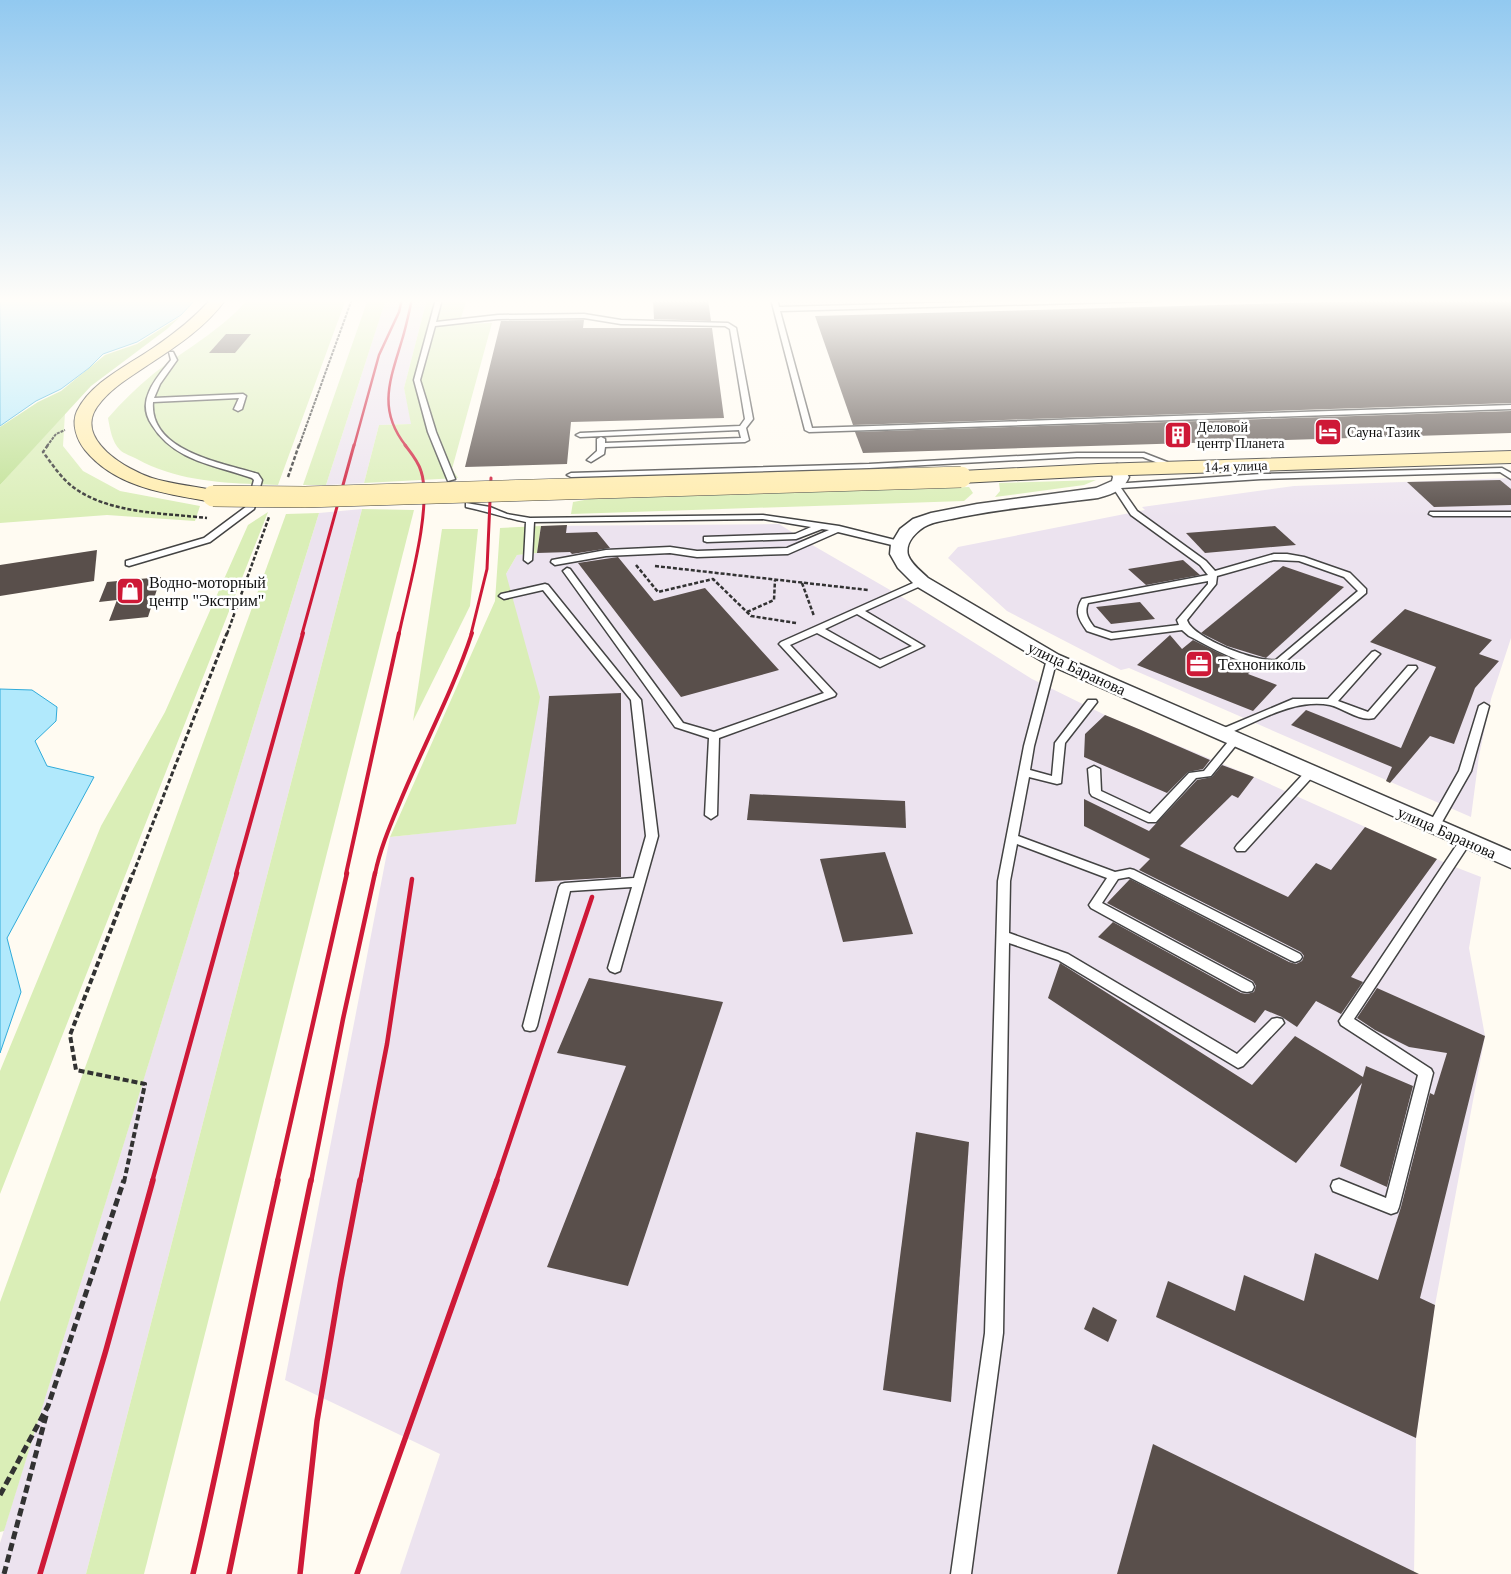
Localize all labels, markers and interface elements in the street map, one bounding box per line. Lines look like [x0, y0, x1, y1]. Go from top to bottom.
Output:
hotel icon: Сауна Тазик [1313, 417, 1343, 447]
building icon: Деловой центр Планета [1163, 420, 1193, 450]
place label: Деловой центр Планета [1197, 420, 1285, 451]
place label: Сауна Тазик [1347, 425, 1420, 440]
street label: 14-я улица [1204, 458, 1269, 475]
place label: Водно-моторный центр "Экстрим" [149, 574, 266, 610]
shop icon: Водно-моторный центр "Экстрим" [115, 576, 145, 606]
street label: улица Баранова [1025, 638, 1128, 699]
office icon: Технониколь [1184, 649, 1214, 679]
place label: Технониколь [1218, 656, 1306, 673]
street label: улица Баранова [1395, 803, 1499, 863]

